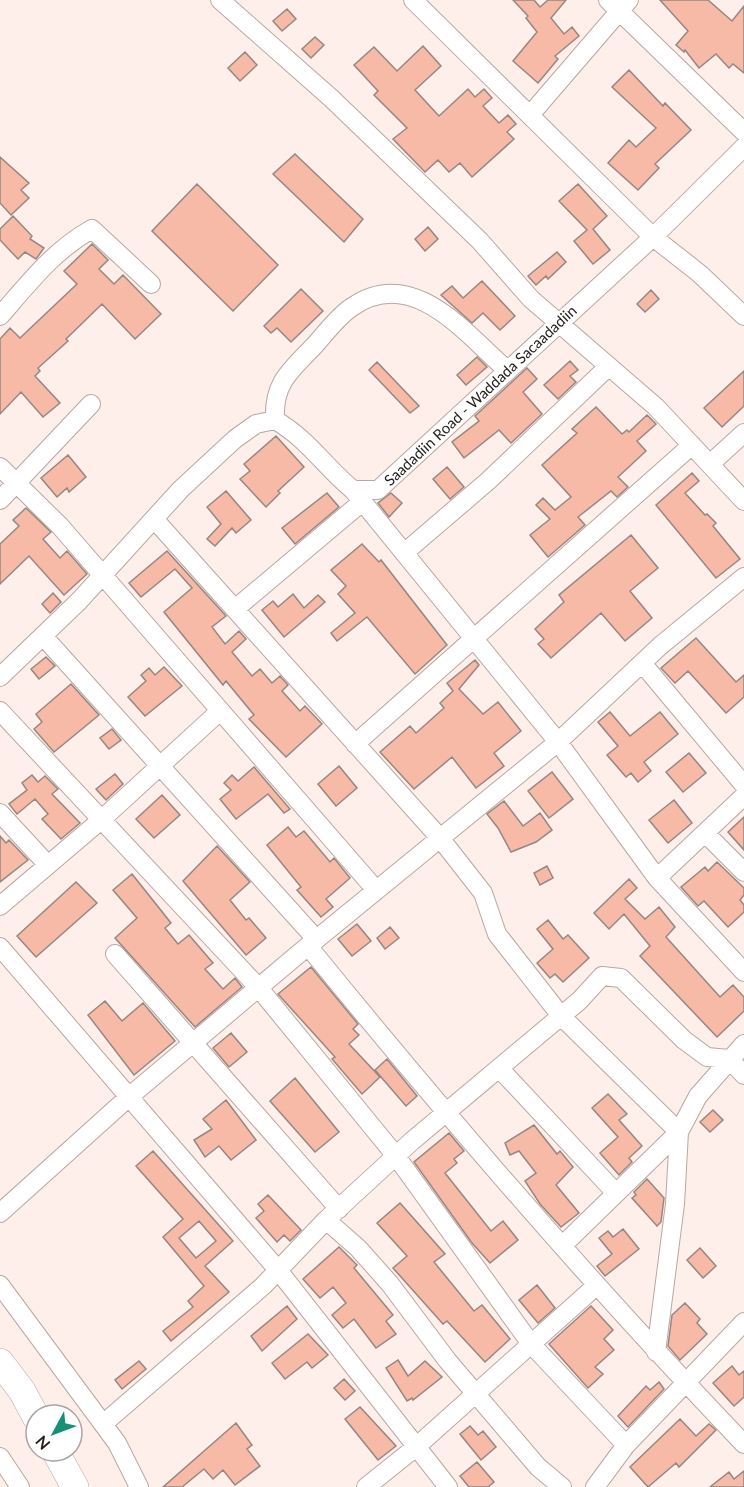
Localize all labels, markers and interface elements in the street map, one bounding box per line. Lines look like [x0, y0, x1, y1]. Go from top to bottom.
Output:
street label: Saadadiin Road - Waddada Sacaadadiin [380, 301, 580, 489]
north arrow [24, 1403, 84, 1463]
text: N [31, 1432, 54, 1454]

